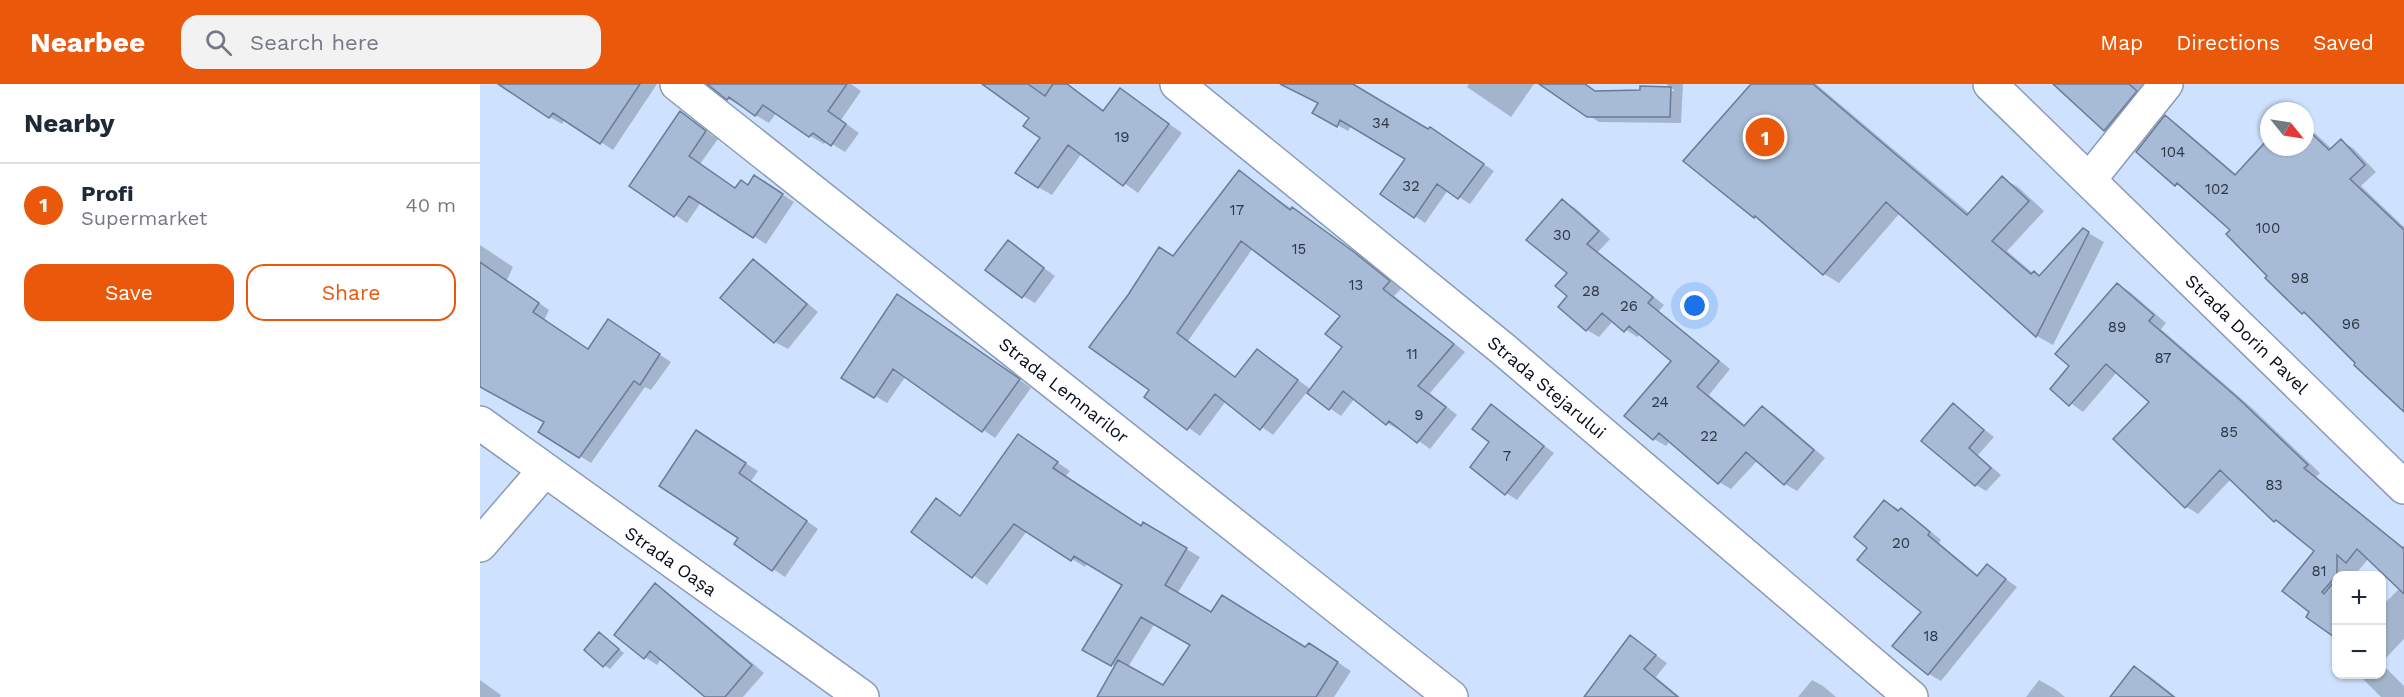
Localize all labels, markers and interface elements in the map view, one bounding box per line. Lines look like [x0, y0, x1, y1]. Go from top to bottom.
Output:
search box [181, 15, 601, 69]
text: Nearbee [30, 26, 145, 59]
icon: search [202, 26, 235, 59]
text: Search here [250, 30, 379, 55]
text: Map [2100, 30, 2143, 55]
text: Directions [2176, 30, 2280, 55]
text: Saved [2313, 30, 2374, 55]
north arrow [2260, 102, 2314, 156]
text: Nearby [24, 108, 115, 138]
house number: 34 [1372, 114, 1390, 132]
pin: 1 [1746, 115, 1784, 160]
house number: 19 [1114, 128, 1130, 146]
house number: 104 [2161, 143, 2185, 161]
house number: 32 [1402, 177, 1420, 195]
house number: 102 [2205, 180, 2229, 198]
text: Profi [81, 181, 134, 206]
text: 1 [39, 193, 48, 217]
text: 40 m [405, 193, 456, 217]
house number: 17 [1230, 201, 1244, 219]
text: Supermarket [81, 206, 207, 230]
house number: 100 [2256, 219, 2280, 237]
house number: 30 [1553, 226, 1571, 244]
house number: 15 [1292, 240, 1306, 258]
button: Save [24, 264, 234, 321]
button: Share [246, 264, 456, 321]
house number: 98 [2291, 269, 2309, 287]
street label: Strada Dorin Pavel [2181, 270, 2313, 398]
house number: 13 [1349, 276, 1363, 294]
house number: 28 [1582, 282, 1600, 300]
your location [1680, 291, 1709, 320]
house number: 26 [1620, 297, 1638, 315]
house number: 96 [2342, 315, 2360, 333]
house number: 89 [2108, 318, 2126, 336]
street label: Strada Stejarului [1484, 331, 1610, 443]
street label: Strada Lemnarilor [995, 333, 1133, 447]
house number: 11 [1406, 345, 1418, 363]
house number: 87 [2154, 349, 2172, 367]
house number: 24 [1651, 393, 1669, 411]
house number: 9 [1414, 406, 1424, 424]
house number: 85 [2220, 423, 2238, 441]
house number: 22 [1700, 427, 1718, 445]
house number: 7 [1503, 447, 1511, 465]
house number: 83 [2265, 476, 2283, 494]
street label: Strada Oașa [621, 522, 721, 600]
house number: 20 [1892, 534, 1910, 552]
house number: 81 [2311, 562, 2327, 580]
map controls [2332, 571, 2386, 679]
button: + [2332, 571, 2386, 625]
button: − [2332, 625, 2386, 679]
house number: 18 [1923, 627, 1939, 645]

